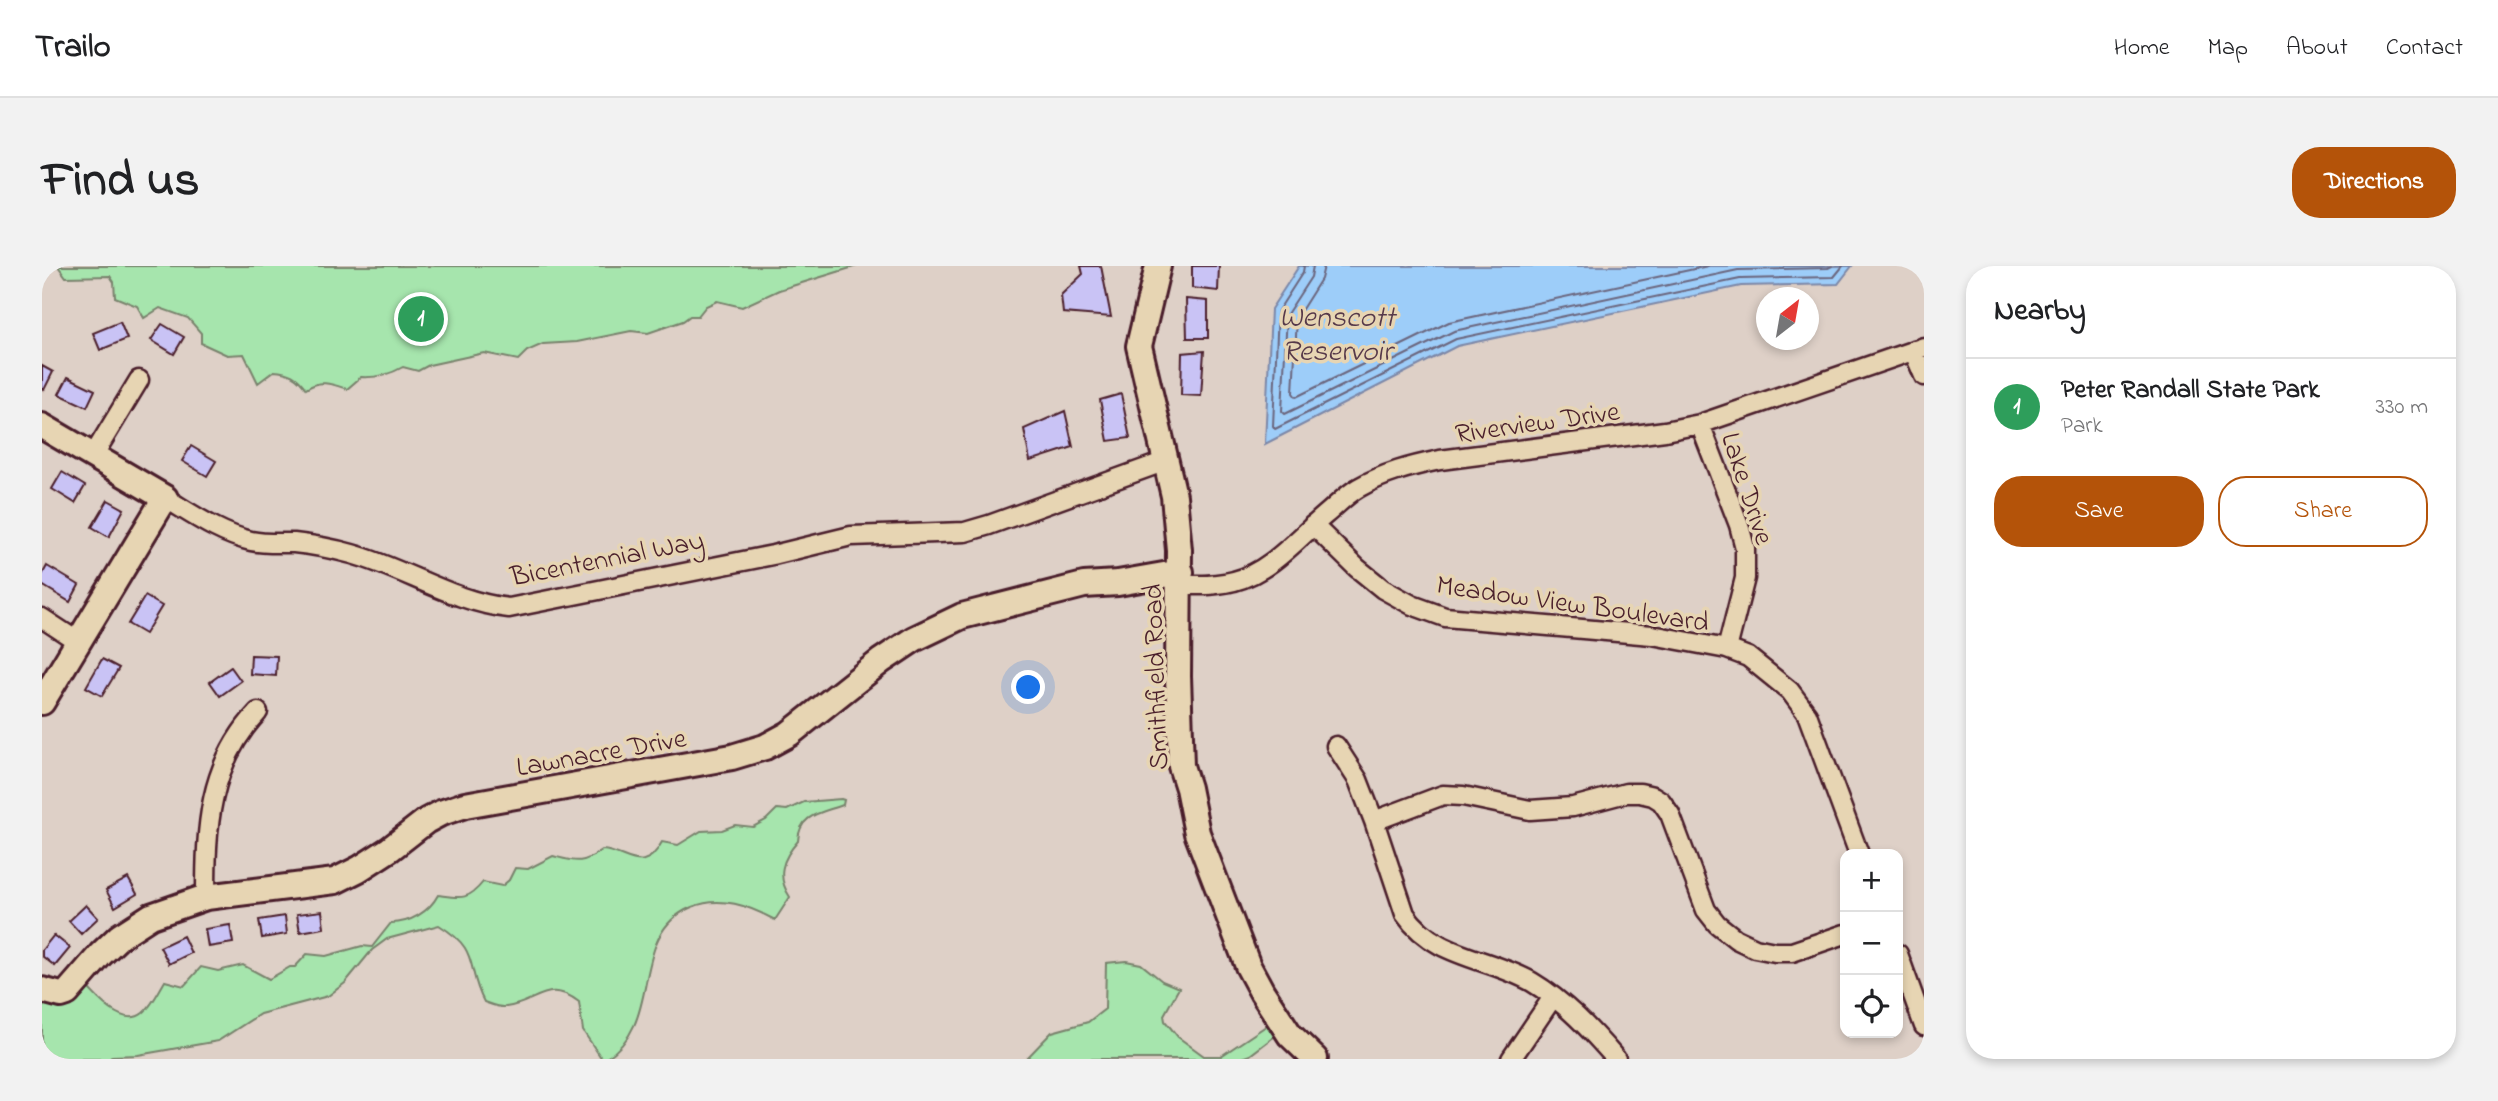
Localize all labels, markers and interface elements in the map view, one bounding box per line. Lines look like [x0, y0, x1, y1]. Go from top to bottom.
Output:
text: Trailo [35, 24, 111, 72]
text: Home [2114, 31, 2170, 66]
text: Map [2208, 31, 2248, 66]
text: About [2286, 31, 2348, 66]
text: Contact [2386, 31, 2463, 66]
text: Find us [42, 146, 199, 218]
button: Directions [2292, 147, 2456, 218]
north arrow [1756, 287, 1819, 350]
text: Nearby [1994, 290, 2086, 334]
pin: 1 [398, 293, 444, 345]
water label: Wenscott Reservoir [1279, 297, 1398, 375]
text: Peter Randall State Park [2061, 372, 2320, 410]
text: 1 [2013, 391, 2021, 424]
text: 330 m [2375, 391, 2428, 424]
street label: Riverview Drive [1453, 393, 1623, 456]
text: Park [2061, 410, 2103, 443]
street label: Lake Drive [1708, 428, 1783, 551]
button: Save [1994, 476, 2204, 547]
button: Share [2218, 476, 2428, 547]
street label: Bicentennial Way [506, 522, 708, 599]
street label: Meadow View Boulevard [1434, 566, 1712, 645]
street label: Smithfield Road [1134, 583, 1181, 771]
your location [1011, 670, 1045, 704]
street label: Lawnacre Drive [513, 719, 690, 790]
map controls [1840, 849, 1903, 1038]
button: + [1840, 849, 1903, 912]
button: − [1840, 912, 1903, 975]
button: locate [1840, 975, 1903, 1038]

